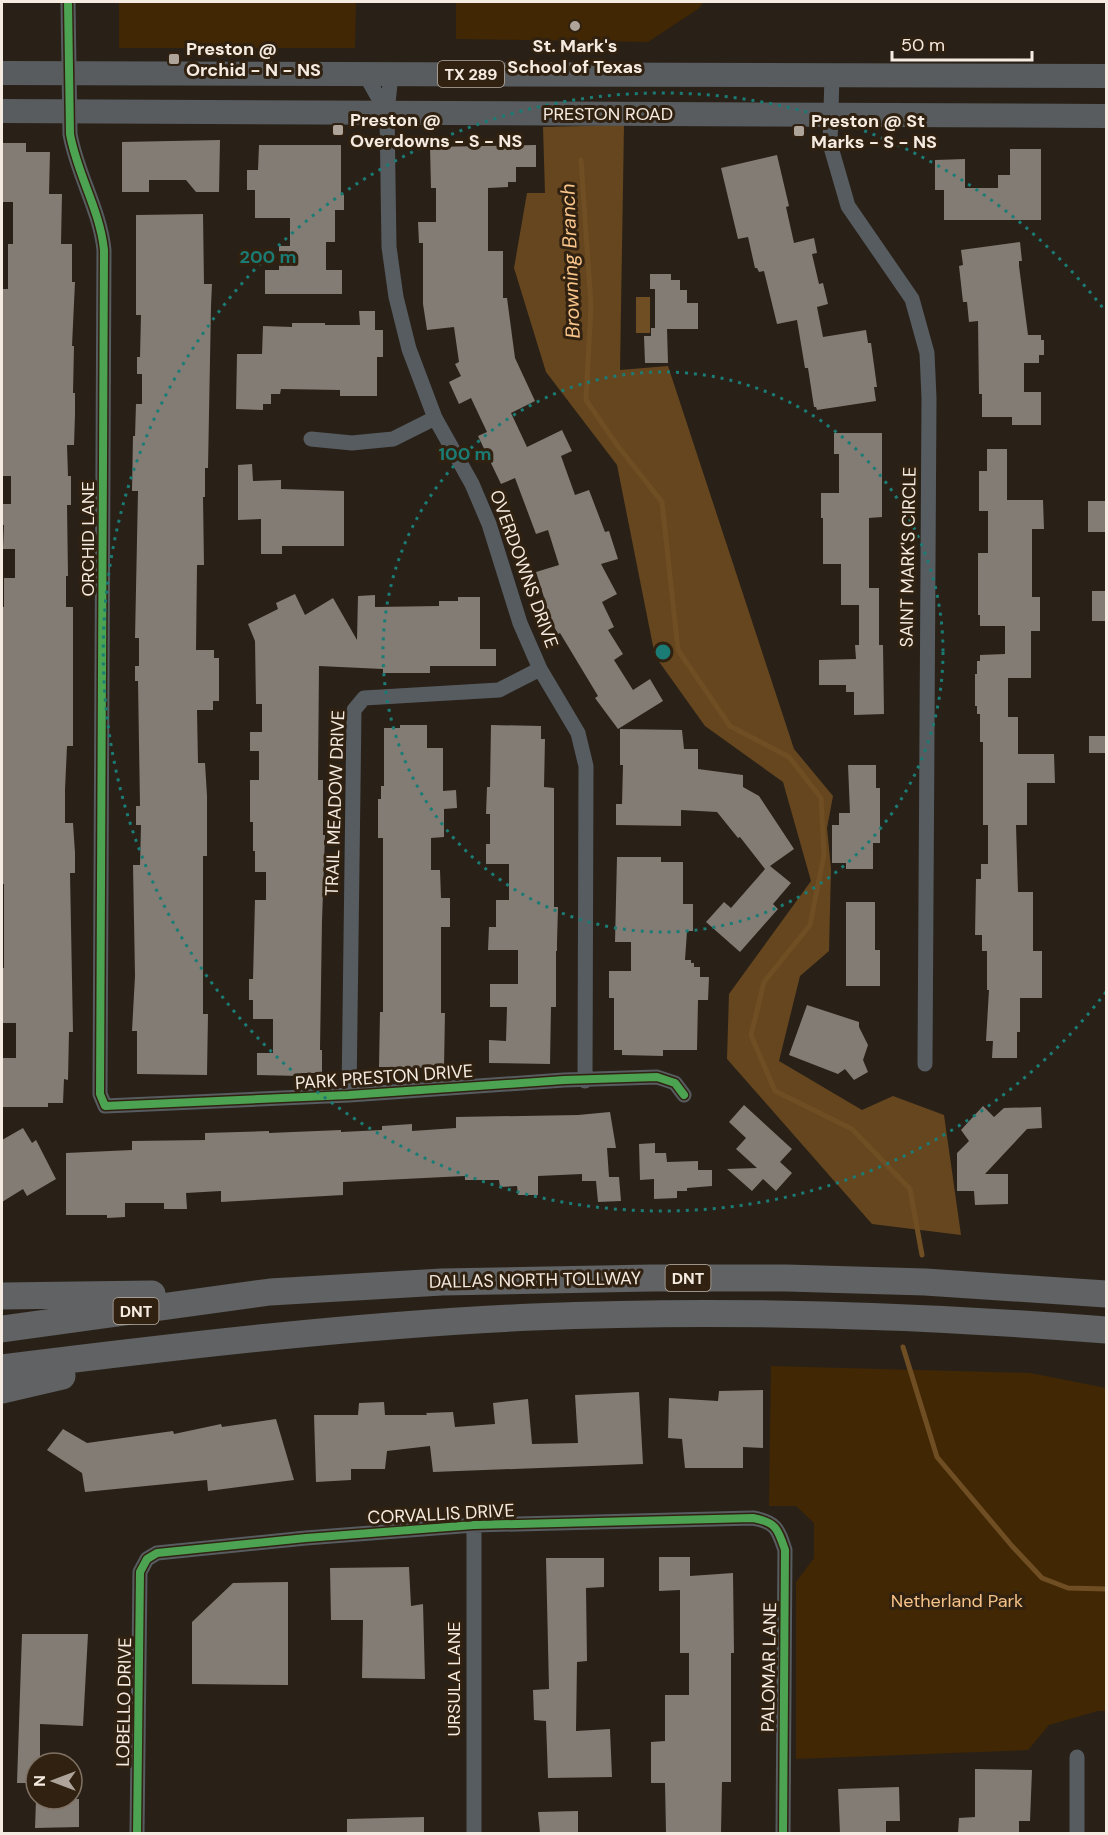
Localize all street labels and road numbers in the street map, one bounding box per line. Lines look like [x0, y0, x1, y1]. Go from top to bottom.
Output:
road number: TX 289 [438, 61, 504, 87]
street label: PRESTON ROAD [543, 102, 673, 126]
street label: SAINT MARK'S CIRCLE [894, 466, 922, 648]
street label: ORCHID LANE [76, 481, 100, 597]
street label: OVERDOWNS DRIVE [484, 487, 564, 651]
street label: TRAIL MEADOW DRIVE [320, 710, 350, 896]
street label: PARK PRESTON DRIVE [294, 1059, 474, 1095]
road number: DNT [666, 1265, 710, 1291]
street label: DALLAS NORTH TOLLWAY [429, 1266, 642, 1294]
road number: DNT [114, 1298, 158, 1324]
street label: CORVALLIS DRIVE [367, 1498, 515, 1530]
street label: PALOMAR LANE [756, 1602, 782, 1732]
street label: URSULA LANE [442, 1622, 466, 1736]
street label: LOBELLO DRIVE [111, 1637, 137, 1767]

